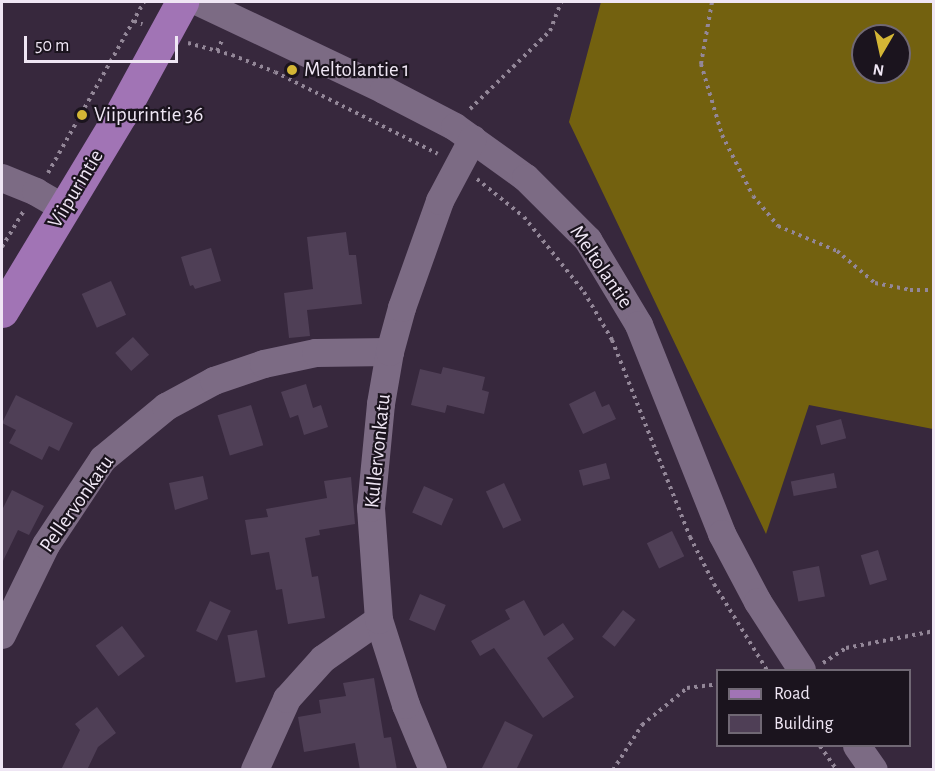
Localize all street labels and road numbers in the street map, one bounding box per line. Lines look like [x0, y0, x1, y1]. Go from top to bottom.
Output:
street label: Viipurintie [43, 145, 109, 233]
street label: Meltolantie [564, 221, 638, 313]
street label: Kullervonkatu [359, 393, 397, 509]
street label: Pellervonkatu [34, 451, 120, 557]

